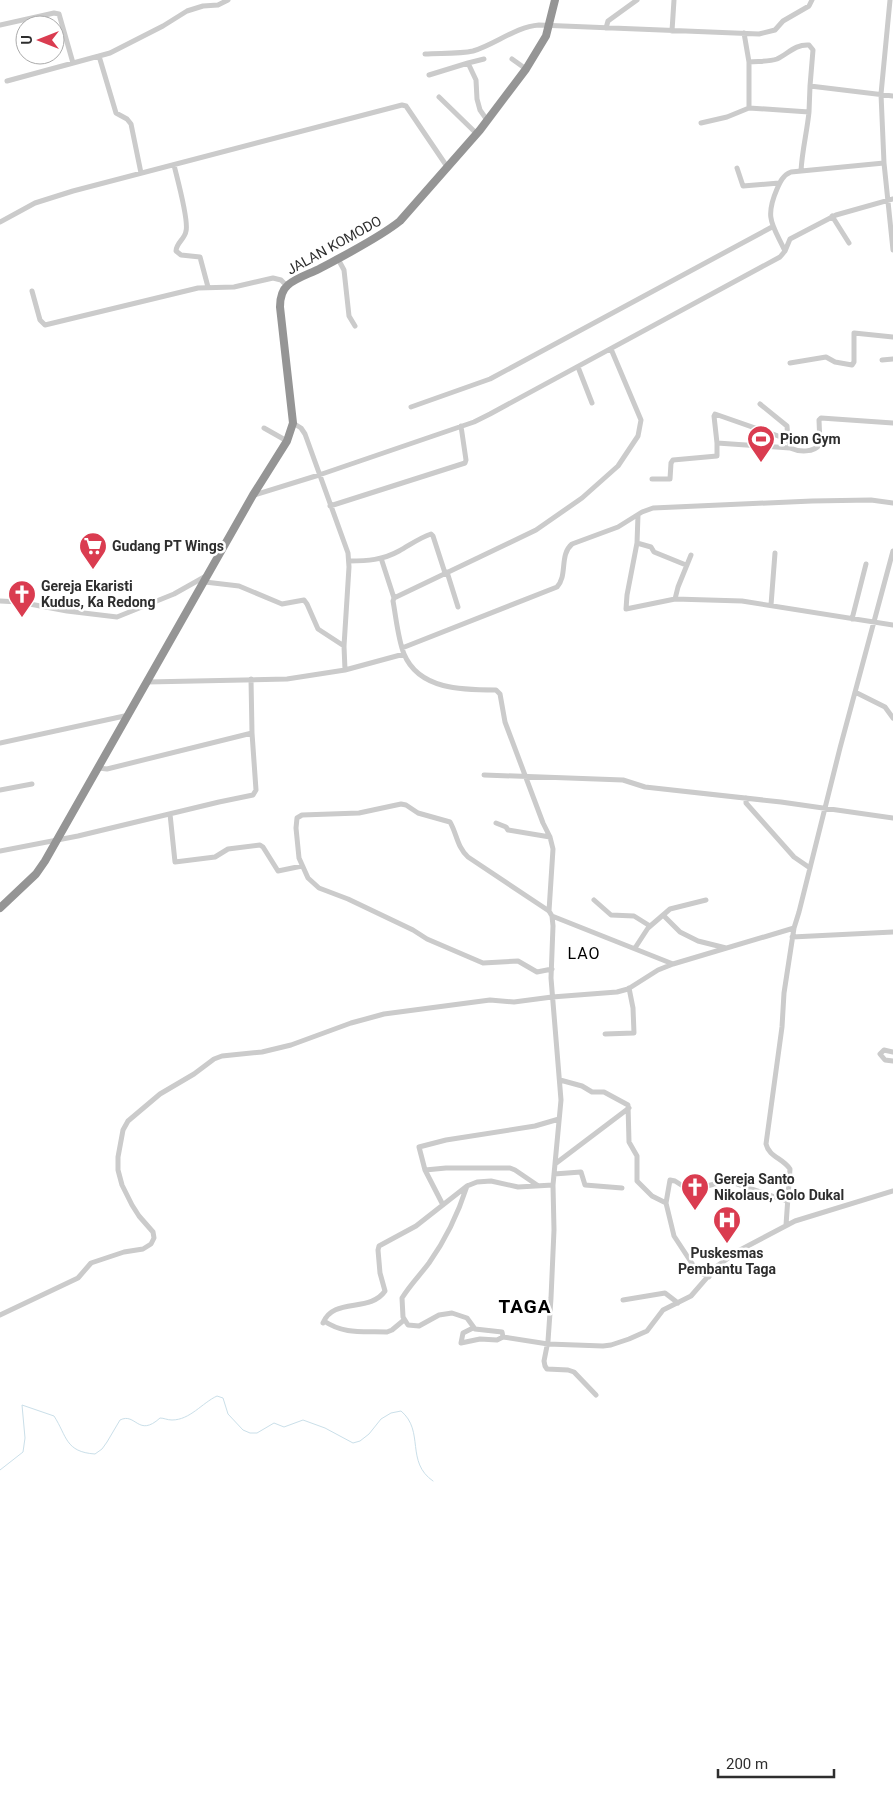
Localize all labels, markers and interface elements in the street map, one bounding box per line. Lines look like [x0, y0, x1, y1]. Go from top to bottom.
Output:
north arrow [15, 15, 65, 65]
text: U [19, 35, 35, 45]
street label: JALAN KOMODO [284, 212, 384, 278]
sports icon: Pion Gym [746, 424, 776, 463]
place label: Pion Gym [780, 431, 841, 447]
supermarket icon: Gudang PT Wings [78, 531, 108, 570]
place label: Gudang PT Wings [112, 538, 224, 554]
place label: Gereja Ekaristi Kudus, Ka Redong [41, 578, 155, 610]
church icon: Gereja Ekaristi Kudus, Ka Redong [7, 579, 37, 618]
district label: LAO [567, 944, 601, 963]
place label: Gereja Santo Nikolaus, Golo Dukal [714, 1171, 844, 1203]
church icon: Gereja Santo Nikolaus, Golo Dukal [680, 1172, 710, 1211]
hospital icon: Puskesmas Pembantu Taga [712, 1205, 742, 1244]
place label: Puskesmas Pembantu Taga [678, 1245, 777, 1277]
district label: TAGA [498, 1295, 552, 1318]
scale bar [718, 1746, 834, 1778]
text: 200 m [726, 1755, 768, 1773]

